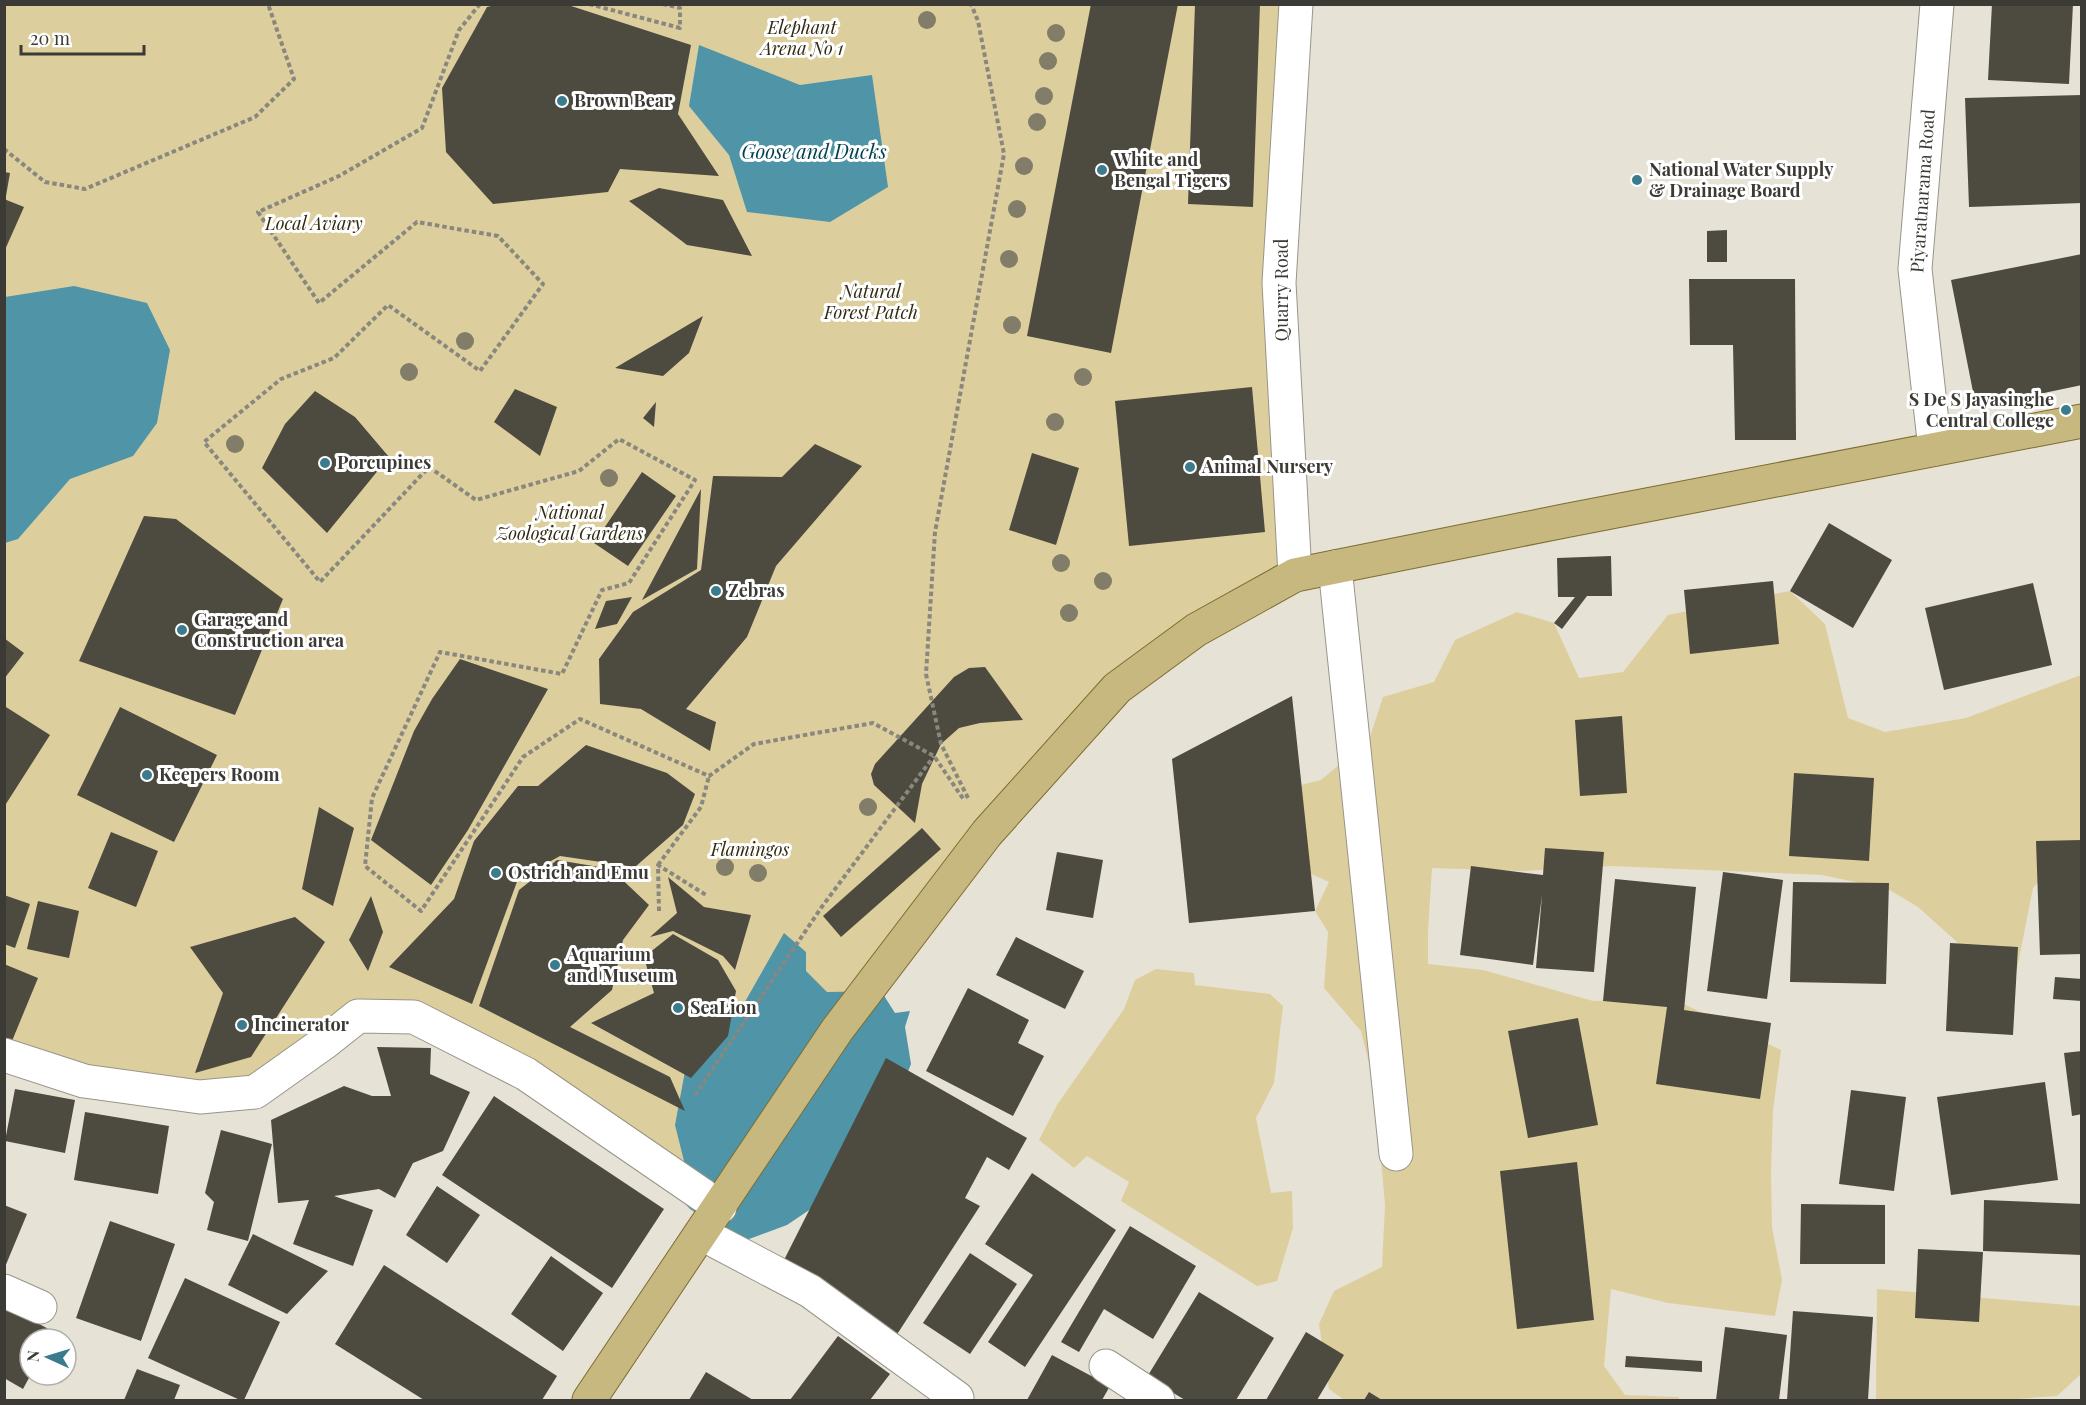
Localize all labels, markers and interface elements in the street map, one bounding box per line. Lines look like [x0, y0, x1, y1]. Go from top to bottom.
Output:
park label: Elephant Arena No 1 [758, 15, 844, 60]
scale bar [21, 18, 144, 56]
text: 20 m [30, 26, 70, 50]
place label: Brown Bear [574, 88, 673, 112]
marker: Brown Bear [555, 94, 569, 108]
street label: Piyaratnarama Road [1904, 108, 1940, 274]
water label: Goose and Ducks [741, 137, 887, 164]
place label: White and Bengal Tigers [1113, 147, 1228, 192]
place label: National Water Supply & Drainage Board [1649, 157, 1834, 202]
marker: White and Bengal Tigers [1095, 163, 1109, 177]
marker: National Water Supply & Drainage Board [1630, 173, 1644, 187]
park label: Local Aviary [264, 211, 363, 235]
street label: Quarry Road [1269, 238, 1293, 341]
park label: Natural Forest Patch [823, 279, 918, 324]
place label: S De S Jayasinghe Central College [1909, 387, 2054, 432]
marker: S De S Jayasinghe Central College [2059, 403, 2073, 417]
place label: Porcupines [337, 450, 431, 474]
place label: Animal Nursery [1201, 454, 1334, 478]
marker: Porcupines [318, 456, 332, 470]
marker: Animal Nursery [1183, 460, 1197, 474]
park label: National Zoological Gardens [496, 500, 643, 545]
place label: Zebras [728, 578, 784, 602]
marker: Zebras [709, 584, 723, 598]
place label: Garage and Construction area [194, 607, 345, 652]
marker: Garage and Construction area [175, 623, 189, 637]
place label: Keepers Room [159, 762, 280, 786]
marker: Keepers Room [140, 768, 154, 782]
park label: Flamingos [710, 837, 790, 861]
place label: Ostrich and Emu [508, 860, 649, 884]
marker: Ostrich and Emu [489, 866, 503, 880]
place label: Aquarium and Museum [566, 942, 675, 987]
marker: Aquarium and Museum [548, 958, 562, 972]
place label: SeaLion [690, 995, 757, 1019]
marker: SeaLion [671, 1001, 685, 1015]
place label: Incinerator [254, 1012, 350, 1036]
marker: Incinerator [235, 1018, 249, 1032]
north arrow [18, 1327, 78, 1387]
text: N [22, 1349, 43, 1362]

